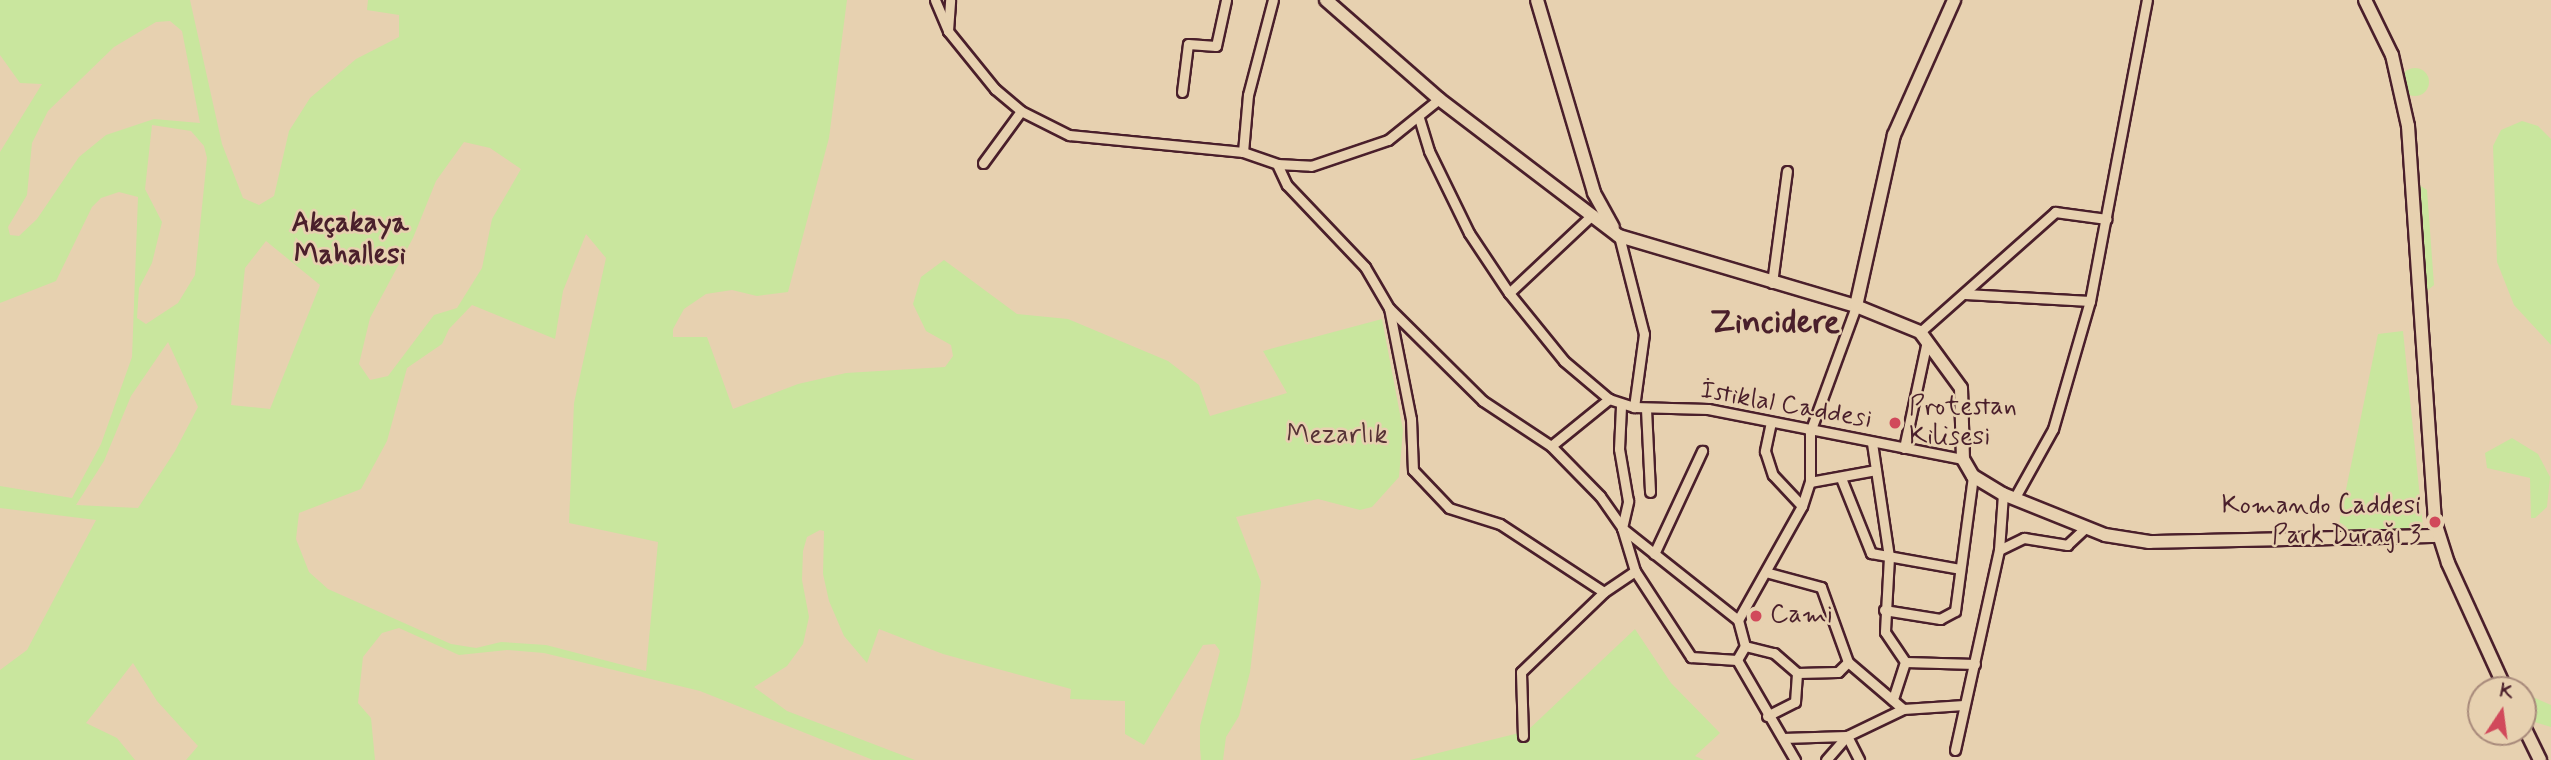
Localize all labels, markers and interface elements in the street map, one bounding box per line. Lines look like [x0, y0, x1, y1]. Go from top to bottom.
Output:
district label: Akçakaya Mahallesi [291, 207, 409, 273]
district label: Zincidere [1710, 304, 1840, 344]
street label: İstiklal Caddesi [1699, 376, 1873, 436]
place label: Protestan Kilisesi [1909, 392, 2017, 453]
marker: Protestan Kilisesi [1887, 415, 1903, 431]
park label: Mezarlık [1286, 420, 1388, 452]
place label: Komando Caddesi Park Durağı 3 [2216, 491, 2421, 552]
marker: Komando Caddesi Park Durağı 3 [2427, 514, 2443, 530]
place label: Cami [1770, 600, 1833, 632]
marker: Cami [1748, 608, 1764, 624]
north arrow [2467, 676, 2537, 746]
text: K [2497, 678, 2516, 706]

